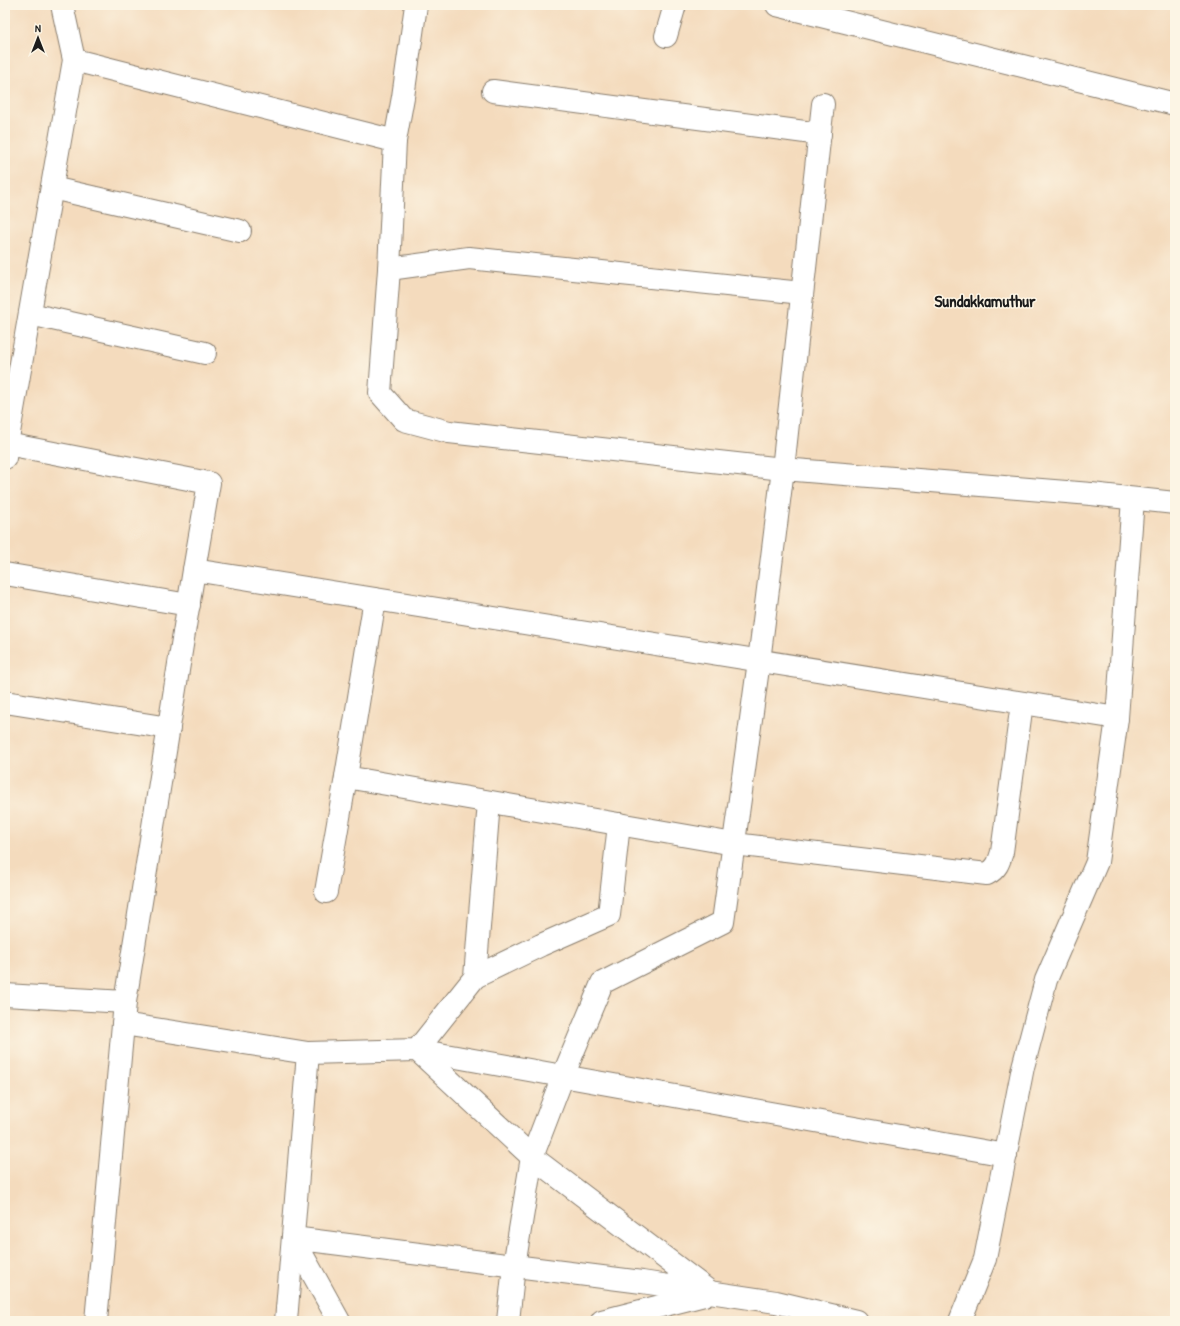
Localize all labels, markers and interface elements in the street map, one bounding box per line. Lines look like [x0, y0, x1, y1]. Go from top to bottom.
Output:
north arrow [18, 18, 58, 58]
text: N [35, 21, 41, 35]
district label: Sundakkamuthur [934, 289, 1036, 312]

